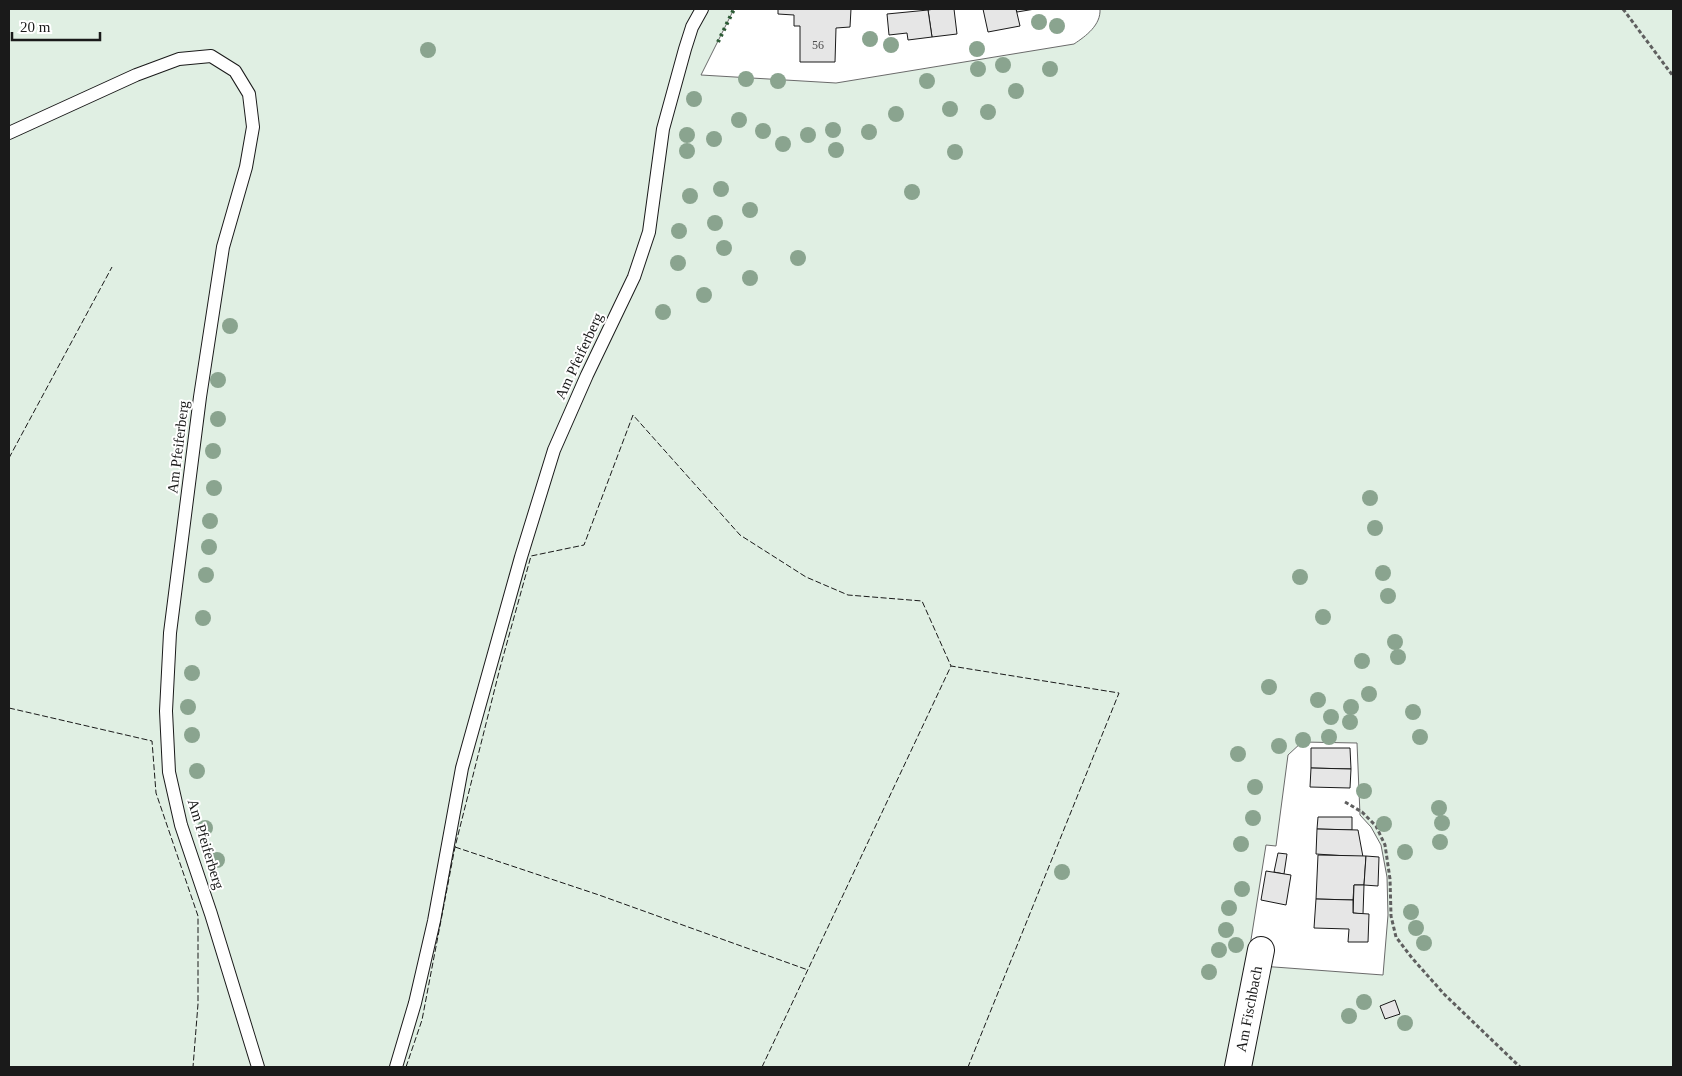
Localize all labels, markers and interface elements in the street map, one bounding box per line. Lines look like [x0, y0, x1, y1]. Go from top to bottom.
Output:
scale bar [12, 10, 100, 42]
text: 20 m [20, 19, 51, 35]
house number: 56 [812, 38, 824, 52]
street label: Am Pfeiferberg [552, 310, 606, 402]
street label: Am Pfeiferberg [164, 399, 192, 494]
street label: Am Pfeiferberg [185, 797, 227, 891]
street label: Am Fischbach [1233, 964, 1265, 1053]

